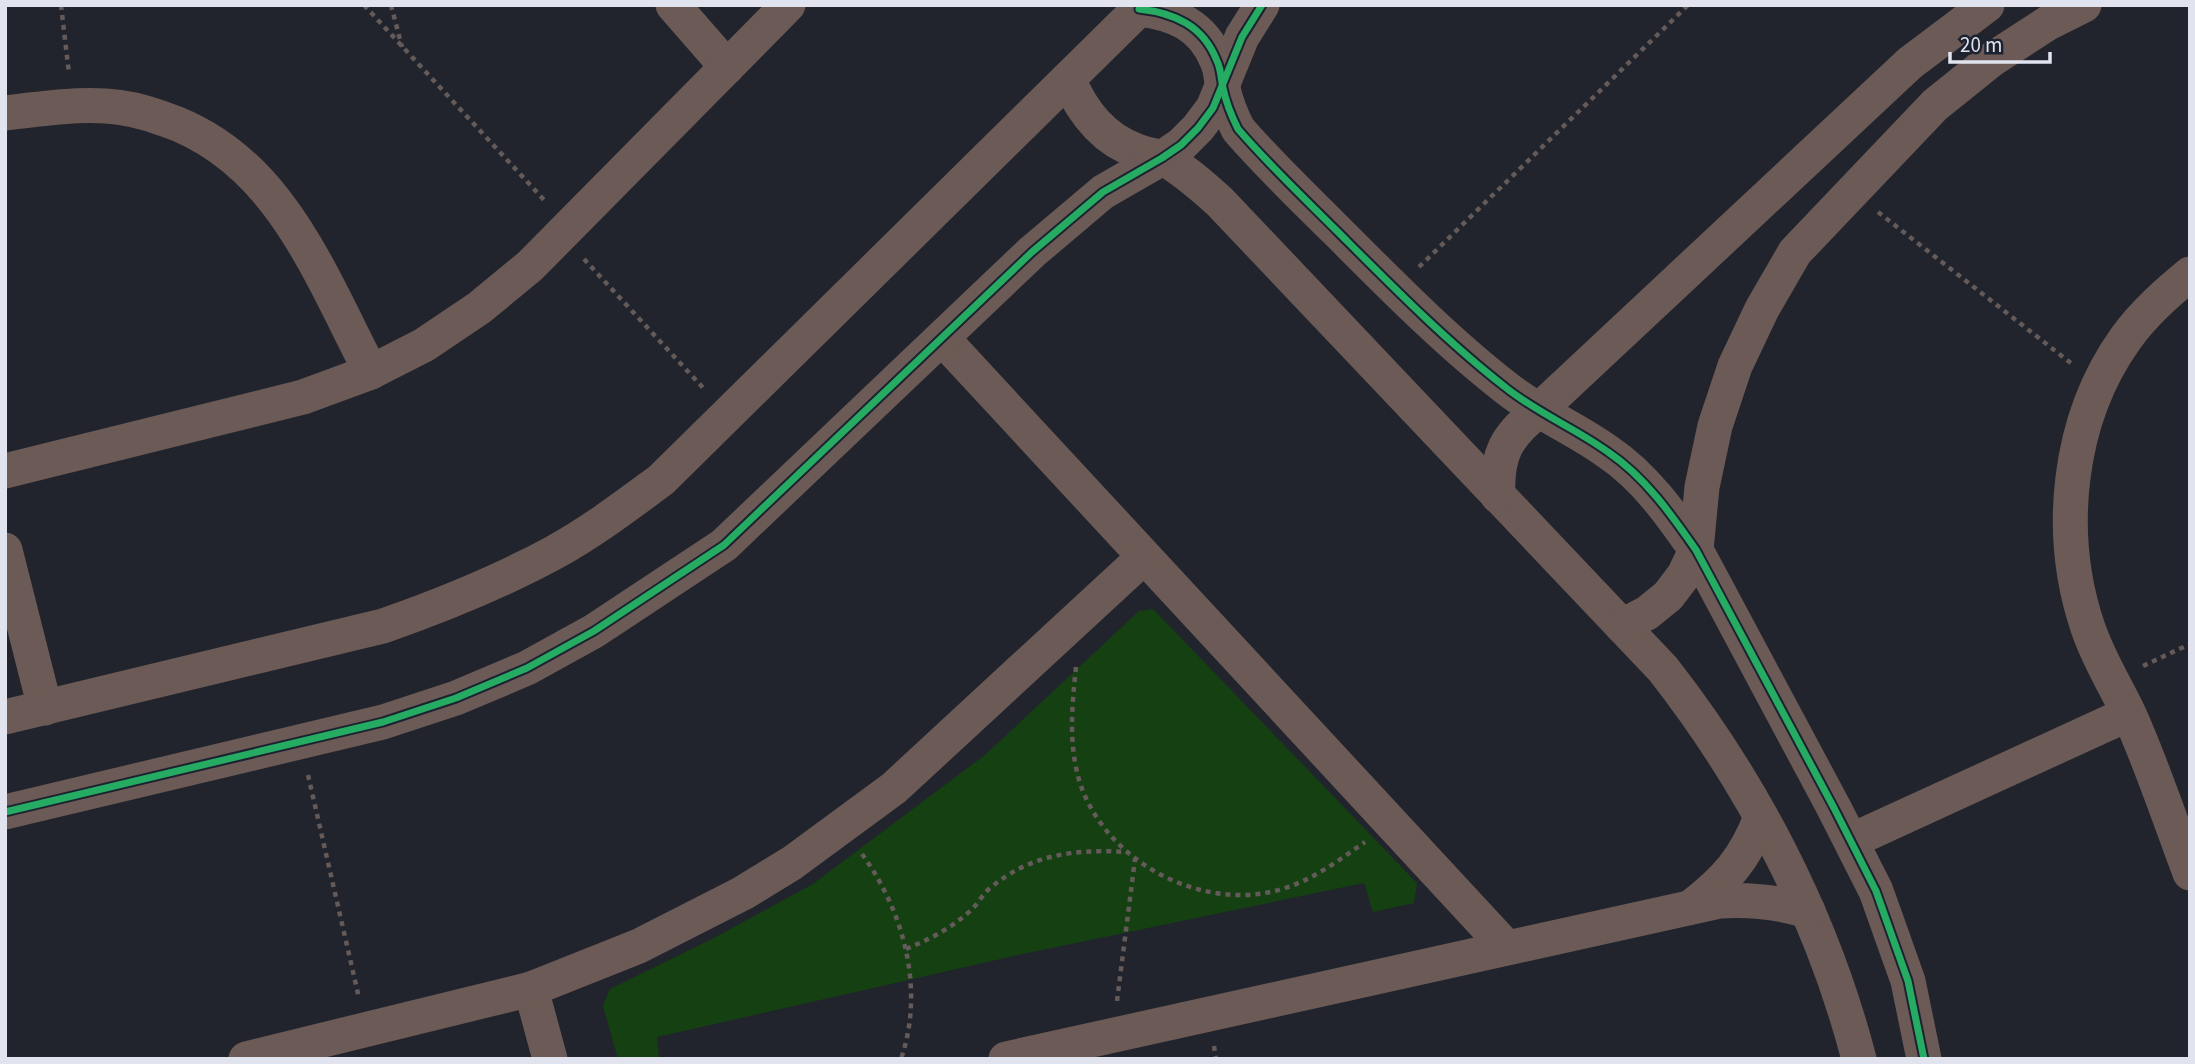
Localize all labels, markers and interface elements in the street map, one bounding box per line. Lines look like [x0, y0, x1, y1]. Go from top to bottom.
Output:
scale bar [1950, 21, 2050, 65]
text: 20 m [1960, 30, 2002, 60]

